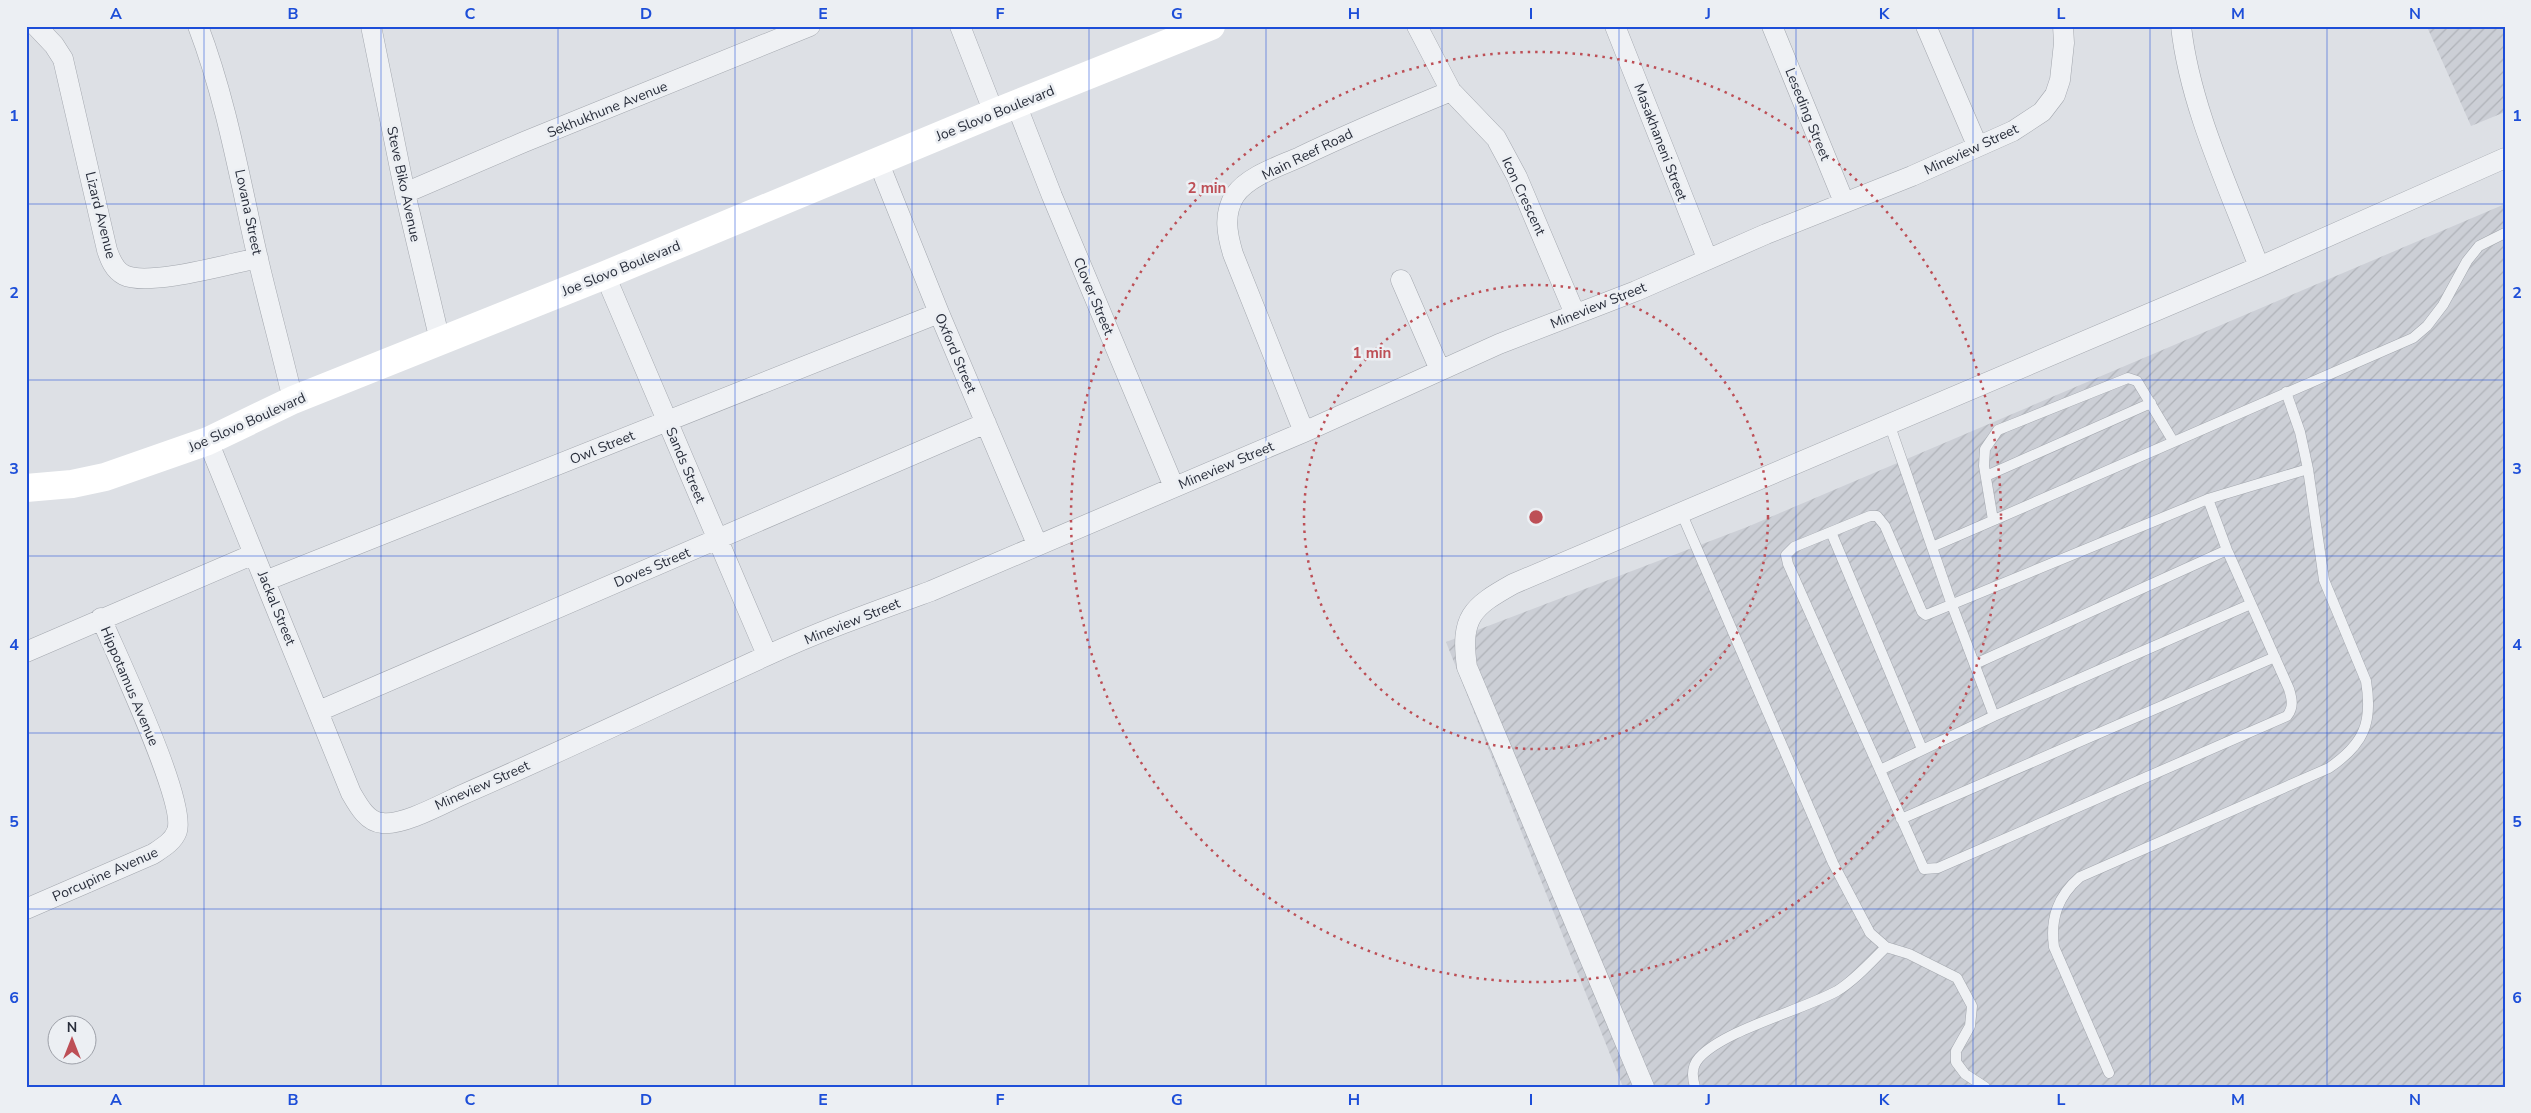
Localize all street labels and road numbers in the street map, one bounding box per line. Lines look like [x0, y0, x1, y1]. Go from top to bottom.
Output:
street label: Leseding Street [1780, 65, 1835, 164]
street label: Sekhukhune Avenue [544, 77, 670, 142]
street label: Joe Slovo Boulevard [932, 81, 1057, 146]
street label: Masakhaneni Street [1629, 81, 1692, 204]
street label: Mineview Street [1921, 119, 2021, 180]
street label: Main Reef Road [1259, 124, 1356, 185]
street label: Steve Biko Avenue [382, 125, 425, 244]
street label: Icon Crescent [1497, 154, 1550, 239]
street label: Lovana Street [230, 168, 267, 257]
street label: Lizard Avenue [81, 170, 121, 261]
street label: Joe Slovo Boulevard [558, 236, 683, 301]
street label: Clover Street [1069, 254, 1118, 338]
street label: Mineview Street [1547, 278, 1649, 333]
street label: Oxford Street [930, 310, 981, 396]
street label: Joe Slovo Boulevard [185, 388, 309, 457]
street label: Sands Street [661, 424, 710, 506]
street label: Owl Street [567, 426, 638, 469]
street label: Mineview Street [1176, 437, 1277, 494]
street label: Doves Street [611, 543, 693, 592]
street label: Jackal Street [253, 567, 300, 648]
street label: Mineview Street [801, 594, 903, 649]
street label: Hippotamus Avenue [96, 624, 163, 749]
street label: Mineview Street [432, 756, 533, 815]
street label: Porcupine Avenue [49, 843, 161, 906]

